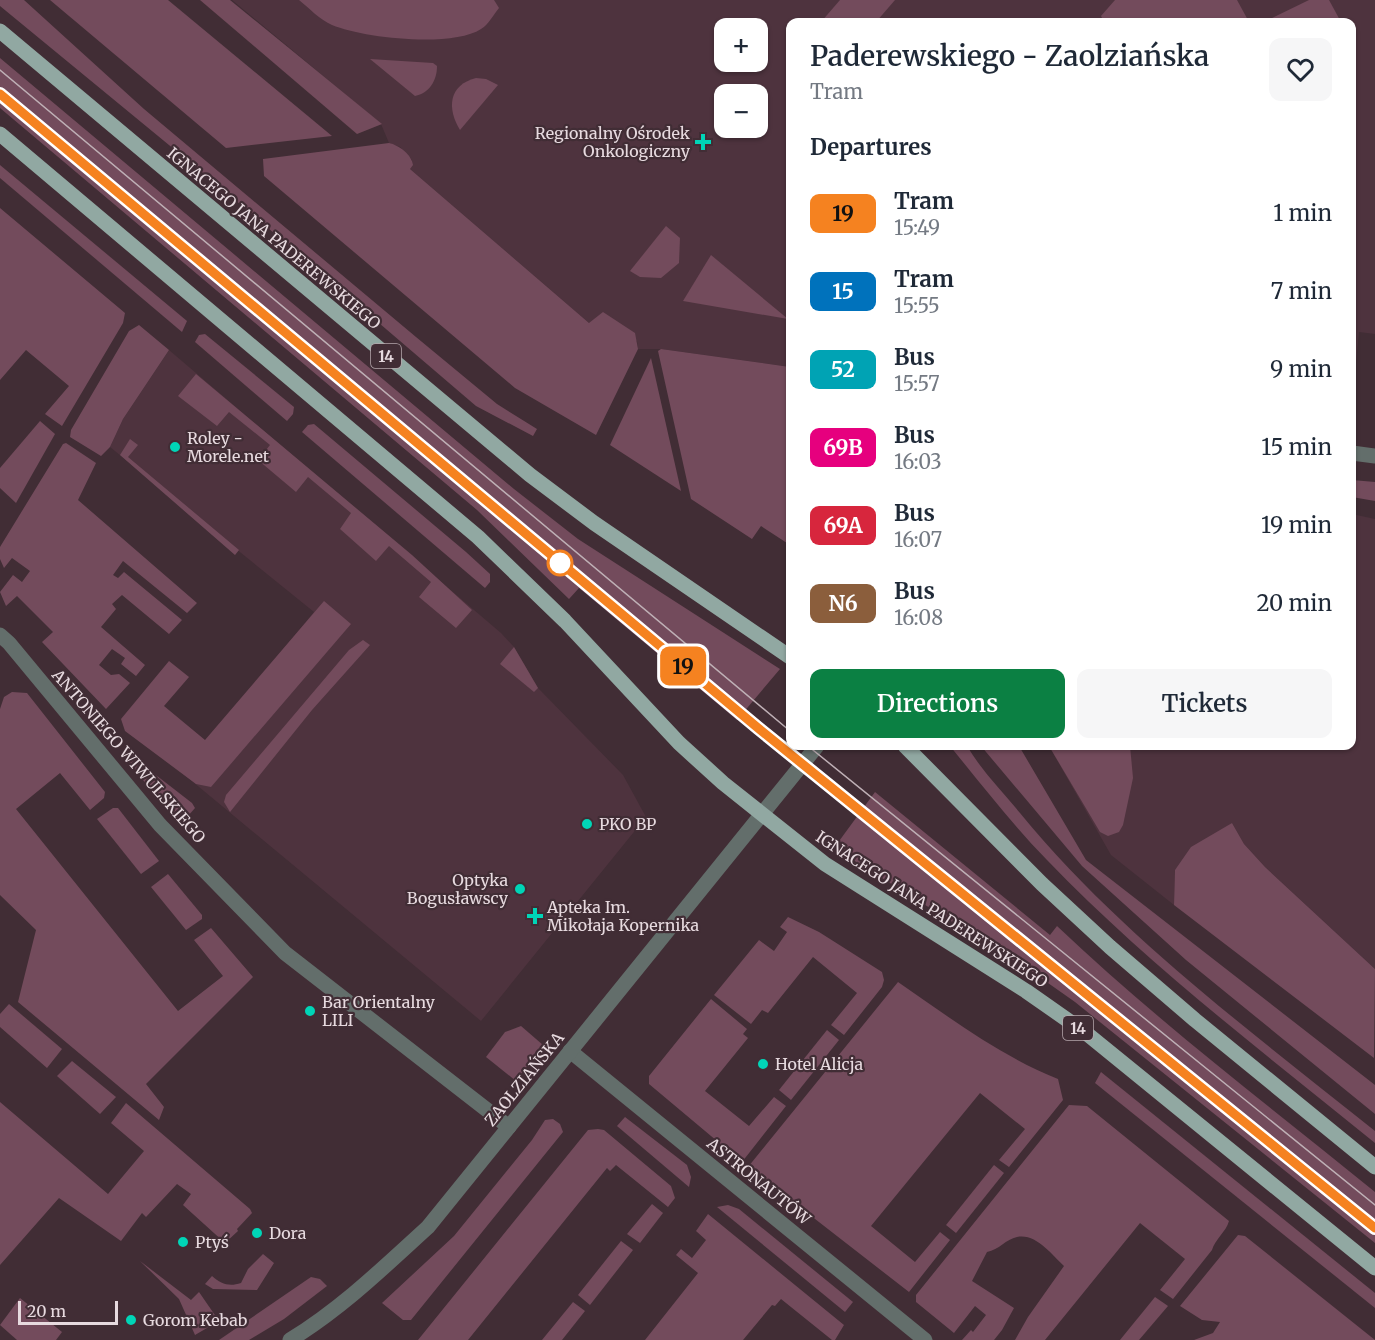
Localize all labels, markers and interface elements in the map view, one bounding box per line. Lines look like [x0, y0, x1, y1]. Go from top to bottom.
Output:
map controls [714, 18, 768, 138]
button: + [714, 18, 768, 72]
text: Paderewskiego - Zaolziańska [810, 38, 1209, 74]
button: heart [1269, 38, 1332, 101]
text: Tram [810, 79, 863, 104]
button: − [714, 84, 768, 138]
place label: Regionalny Ośrodek Onkologiczny [535, 123, 691, 161]
marker: Regionalny Ośrodek Onkologiczny [694, 133, 712, 151]
text: Departures [810, 133, 932, 161]
street label: IGNACEGO JANA PADEREWSKIEGO [163, 143, 385, 334]
text: Tram [894, 187, 954, 215]
text: 1 min [1273, 199, 1332, 227]
text: 19 [832, 200, 854, 227]
text: 15:49 [894, 215, 940, 240]
text: Tram [894, 265, 954, 293]
text: 7 min [1271, 277, 1332, 305]
text: 15 [832, 278, 854, 305]
text: 15:55 [894, 293, 940, 318]
text: Bus [894, 343, 935, 371]
road number: 14 [371, 344, 401, 368]
text: 9 min [1270, 355, 1332, 383]
text: 52 [831, 356, 855, 383]
text: 15:57 [894, 371, 940, 396]
text: Bus [894, 421, 935, 449]
place label: Roley - Morele.net [187, 428, 270, 466]
text: 15 min [1261, 433, 1332, 461]
text: 69B [823, 434, 863, 461]
marker: Roley - Morele.net [168, 440, 182, 454]
text: 16:03 [894, 449, 942, 474]
text: Bus [894, 499, 935, 527]
text: 19 min [1261, 511, 1332, 539]
text: 69A [823, 512, 863, 539]
text: 16:07 [894, 527, 942, 552]
unlabelled marker [547, 550, 573, 576]
text: Bus [894, 577, 935, 605]
text: 20 min [1256, 589, 1332, 617]
text: N6 [828, 590, 858, 617]
text: 16:08 [894, 605, 943, 630]
line badge: 19 [656, 646, 710, 686]
text: 19 [672, 653, 694, 680]
street label: ANTONIEGO WIWULSKIEGO [47, 664, 210, 847]
button: Directions [810, 669, 1065, 738]
button: Tickets [1077, 669, 1332, 738]
place label: PKO BP [599, 814, 656, 834]
marker: PKO BP [580, 817, 594, 831]
street label: IGNACEGO JANA PADEREWSKIEGO [812, 826, 1052, 992]
place label: Optyka Bogusławscy [407, 870, 509, 908]
marker: Optyka Bogusławscy [513, 882, 527, 896]
place label: Apteka Im. Mikołaja Kopernika [546, 897, 700, 935]
marker: Apteka Im. Mikołaja Kopernika [528, 909, 542, 923]
place label: Bar Orientalny LILI [322, 992, 436, 1030]
marker: Bar Orientalny LILI [303, 1004, 317, 1018]
road number: 14 [1063, 1016, 1093, 1040]
street label: ZAOLZIAŃSKA [480, 1027, 568, 1130]
place label: Hotel Alicja [775, 1054, 863, 1074]
marker: Hotel Alicja [756, 1057, 770, 1071]
street label: ASTRONAUTÓW [702, 1132, 816, 1230]
place label: Dora [269, 1223, 307, 1243]
marker: Dora [250, 1226, 264, 1240]
place label: Ptyś [195, 1232, 229, 1252]
marker: Ptyś [176, 1235, 190, 1249]
scale bar [18, 1298, 118, 1326]
text: 20 m [27, 1301, 66, 1321]
place label: Gorom Kebab [143, 1310, 248, 1330]
marker: Gorom Kebab [124, 1313, 138, 1327]

